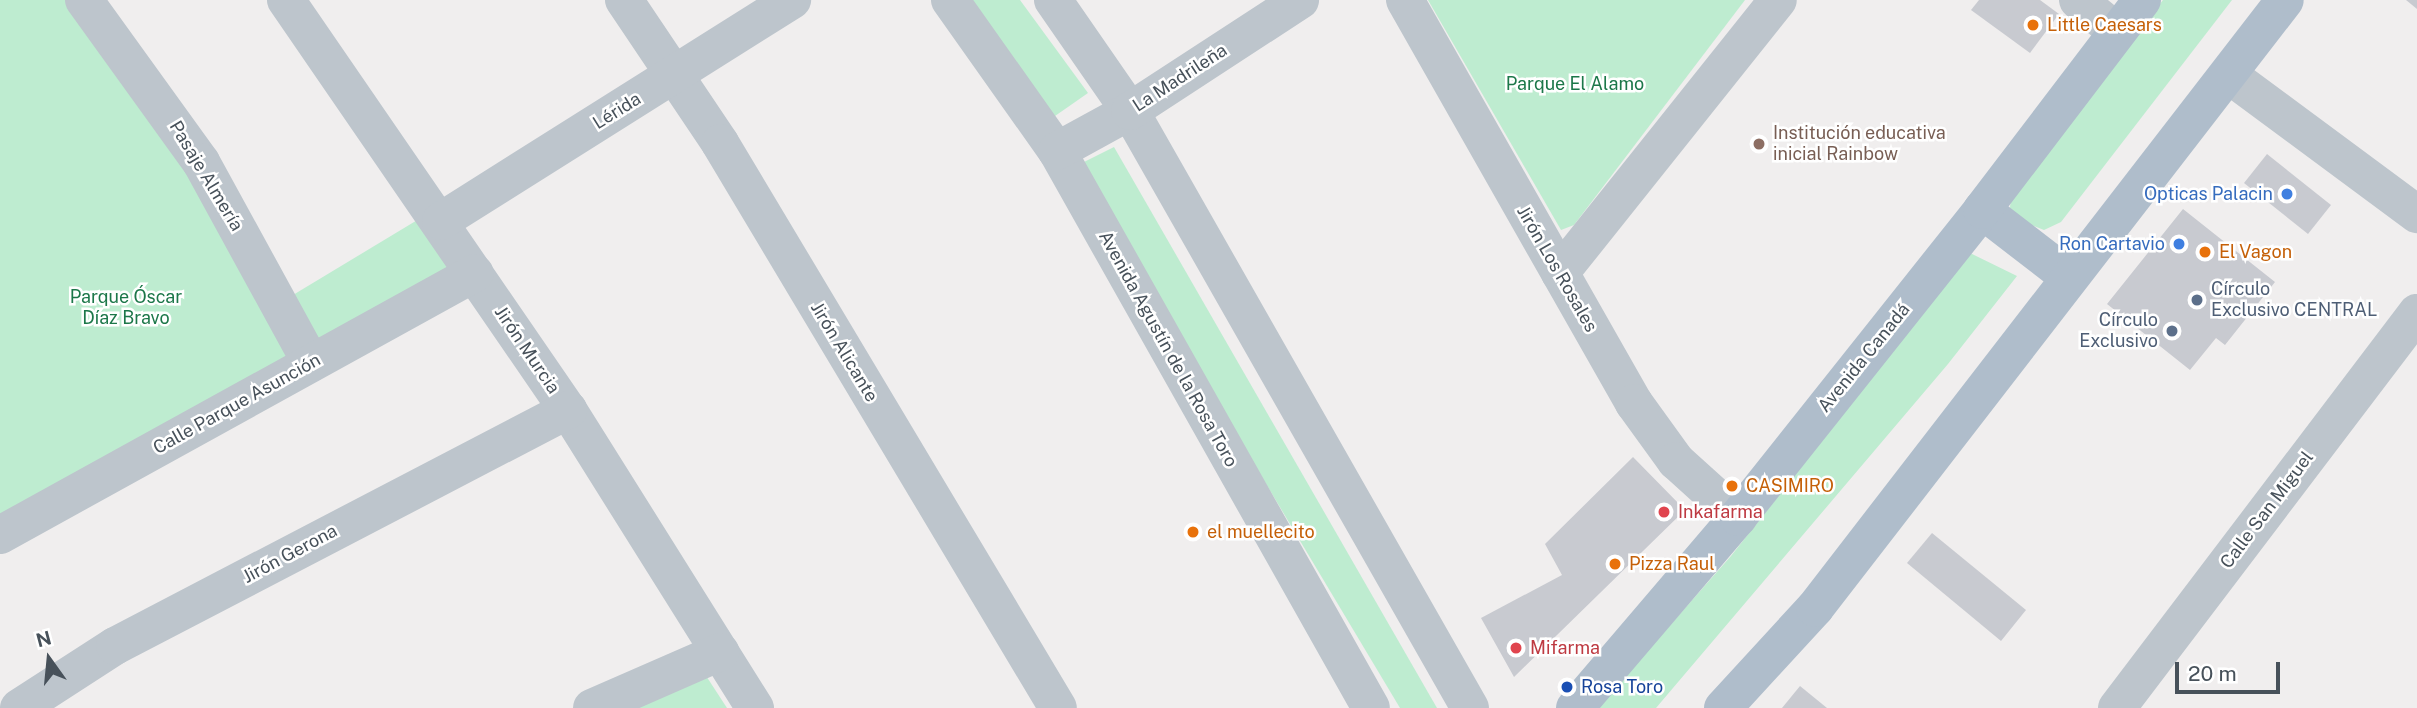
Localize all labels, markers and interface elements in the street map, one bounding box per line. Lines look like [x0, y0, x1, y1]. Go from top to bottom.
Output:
place label: Little Caesars [2047, 14, 2162, 36]
marker: Little Caesars [2025, 17, 2041, 33]
street label: La Madrileña [1129, 39, 1231, 117]
park label: Parque El Alamo [1506, 73, 1644, 95]
street label: Lérida [589, 88, 645, 134]
street label: Pasaje Almería [165, 117, 247, 235]
place label: Institución educativa inicial Rainbow [1773, 123, 1946, 166]
marker: Institución educativa inicial Rainbow [1751, 136, 1767, 152]
place label: Opticas Palacin [2144, 183, 2273, 205]
marker: Opticas Palacin [2279, 186, 2295, 202]
street label: Jirón Los Rosales [1512, 202, 1602, 336]
street label: Avenida Agustín de la Rosa Toro [1094, 227, 1242, 471]
place label: Ron Cartavio [2059, 233, 2165, 255]
marker: Ron Cartavio [2171, 236, 2187, 252]
place label: El Vagon [2219, 241, 2293, 263]
marker: El Vagon [2197, 244, 2213, 260]
place label: Círculo Exclusivo CENTRAL [2211, 279, 2377, 322]
park label: Parque Óscar Díaz Bravo [70, 287, 182, 330]
marker: Círculo Exclusivo CENTRAL [2189, 292, 2205, 308]
street label: Jirón Alicante [806, 298, 882, 406]
street label: Avenida Canadá [1813, 299, 1915, 417]
street label: Jirón Murcia [490, 302, 564, 398]
place label: Círculo Exclusivo [2079, 310, 2158, 352]
marker: Círculo Exclusivo [2164, 323, 2180, 339]
street label: Calle Parque Asunción [150, 349, 324, 459]
street label: Calle San Miguel [2216, 447, 2318, 573]
place label: CASIMIRO [1746, 475, 1834, 497]
marker: CASIMIRO [1724, 478, 1740, 494]
place label: Inkafarma [1678, 501, 1763, 523]
marker: Inkafarma [1656, 504, 1672, 520]
street label: Jirón Gerona [239, 520, 341, 588]
place label: el muellecito [1207, 521, 1315, 543]
marker: el muellecito [1185, 524, 1201, 540]
place label: Pizza Raul [1629, 553, 1715, 575]
marker: Pizza Raul [1607, 556, 1623, 572]
north arrow [14, 624, 84, 694]
text: N [34, 626, 54, 651]
place label: Mifarma [1530, 637, 1600, 659]
marker: Mifarma [1508, 640, 1524, 656]
scale bar [2179, 648, 2284, 692]
text: 20 m [2188, 661, 2237, 686]
place label: Rosa Toro [1581, 676, 1663, 698]
marker: Rosa Toro [1559, 679, 1575, 695]

